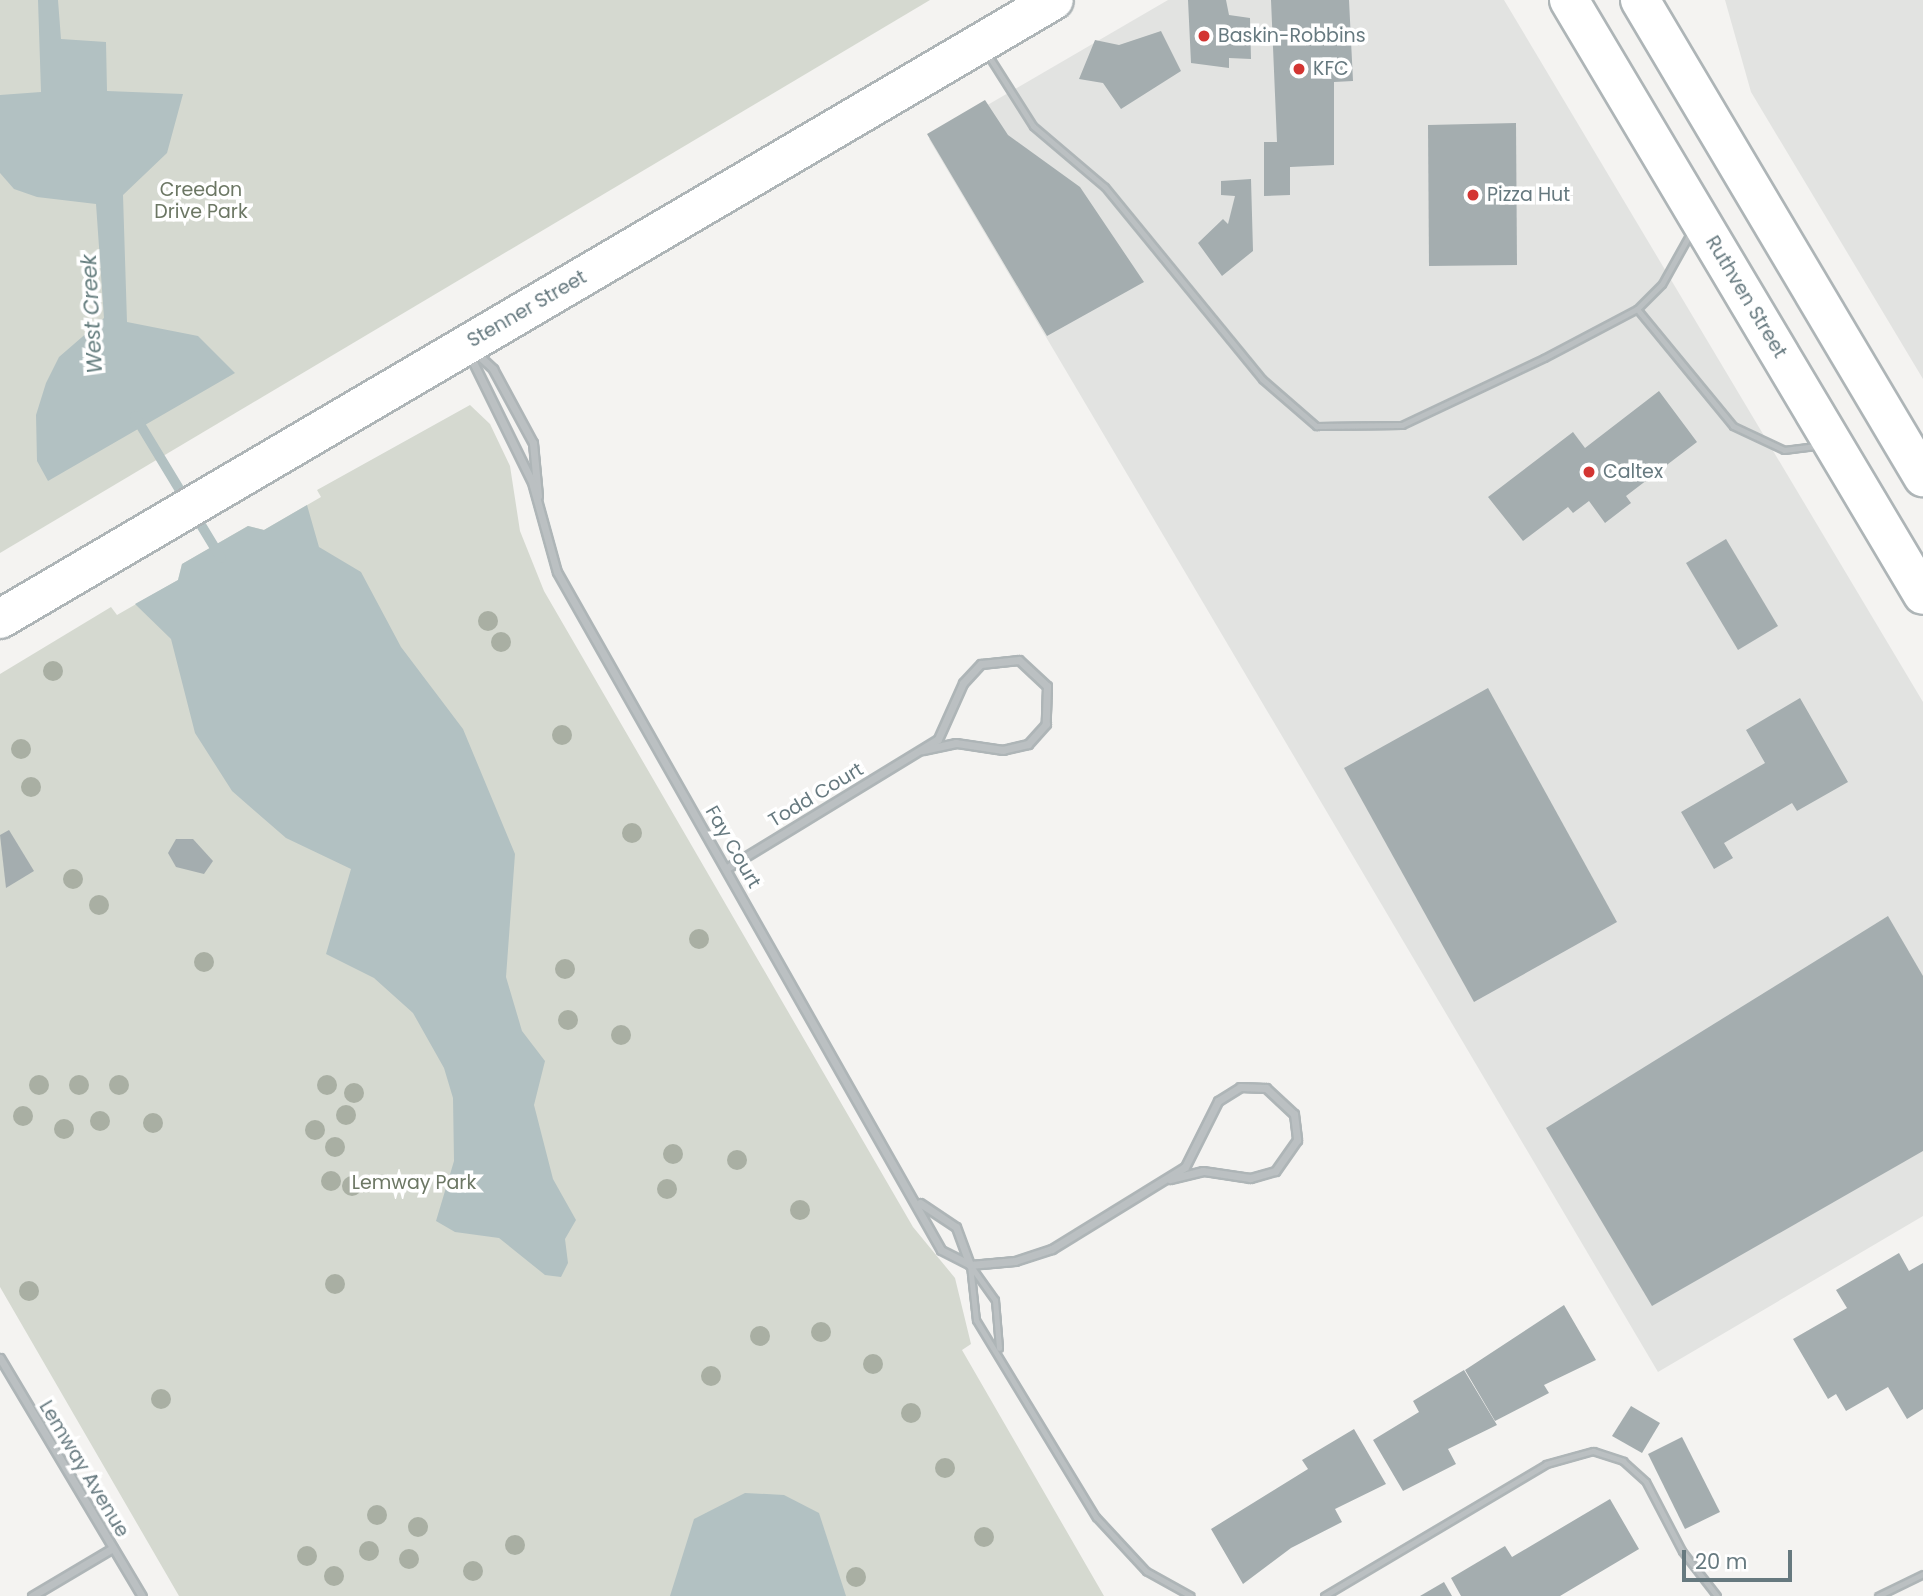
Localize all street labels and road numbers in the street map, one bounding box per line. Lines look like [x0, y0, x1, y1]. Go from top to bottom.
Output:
street label: Ruthven Street [1701, 232, 1791, 362]
street label: Stenner Street [463, 266, 591, 352]
street label: Todd Court [765, 758, 867, 832]
street label: Fay Court [700, 802, 766, 892]
street label: Lemway Avenue [34, 1397, 134, 1541]

